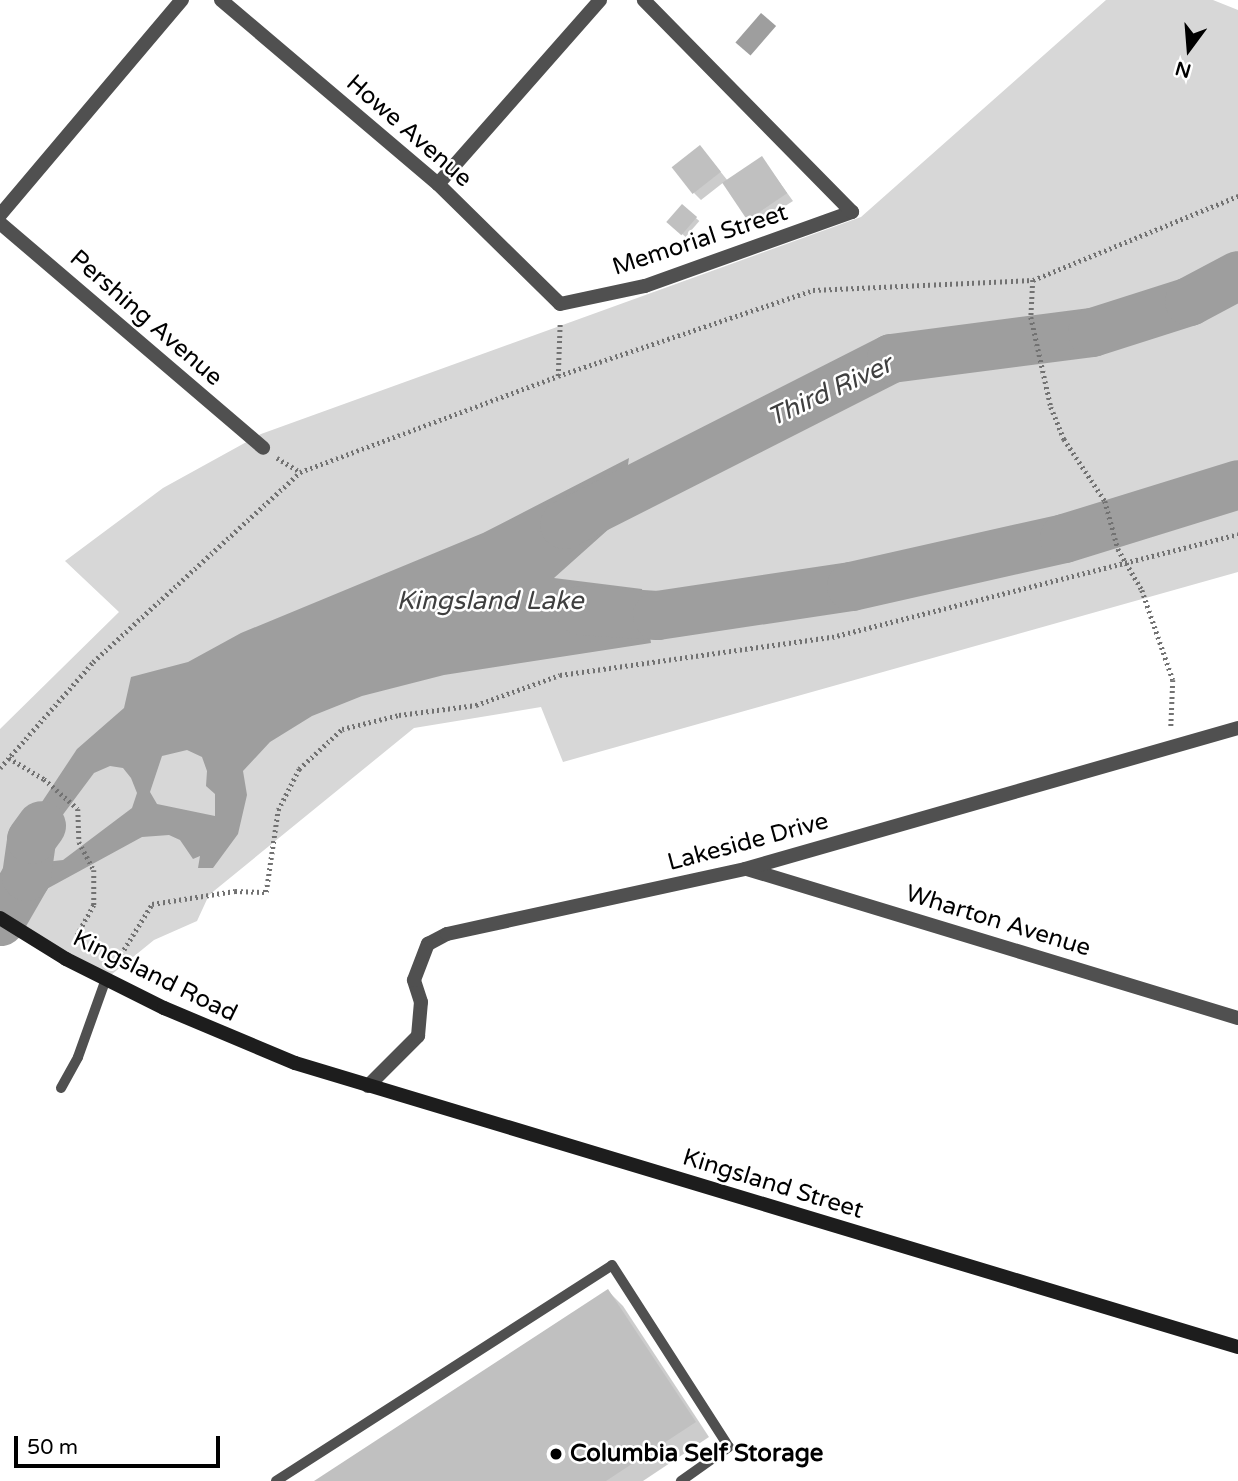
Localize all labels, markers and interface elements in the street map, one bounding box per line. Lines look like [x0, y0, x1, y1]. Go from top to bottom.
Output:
north arrow [1154, 14, 1224, 84]
text: N [1173, 57, 1194, 82]
street label: Howe Avenue [340, 69, 478, 193]
street label: Memorial Street [609, 198, 791, 282]
street label: Pershing Avenue [64, 244, 228, 392]
water label: Third River [763, 349, 897, 433]
water label: Kingsland Lake [397, 585, 583, 617]
street label: Lakeside Drive [664, 807, 832, 877]
street label: Wharton Avenue [902, 879, 1094, 963]
street label: Kingsland Road [68, 924, 242, 1028]
street label: Kingsland Street [679, 1143, 867, 1225]
scale bar [18, 1422, 224, 1466]
text: 50 m [27, 1435, 78, 1460]
place label: Columbia Self Storage [570, 1440, 823, 1468]
marker: Columbia Self Storage [548, 1446, 564, 1462]

